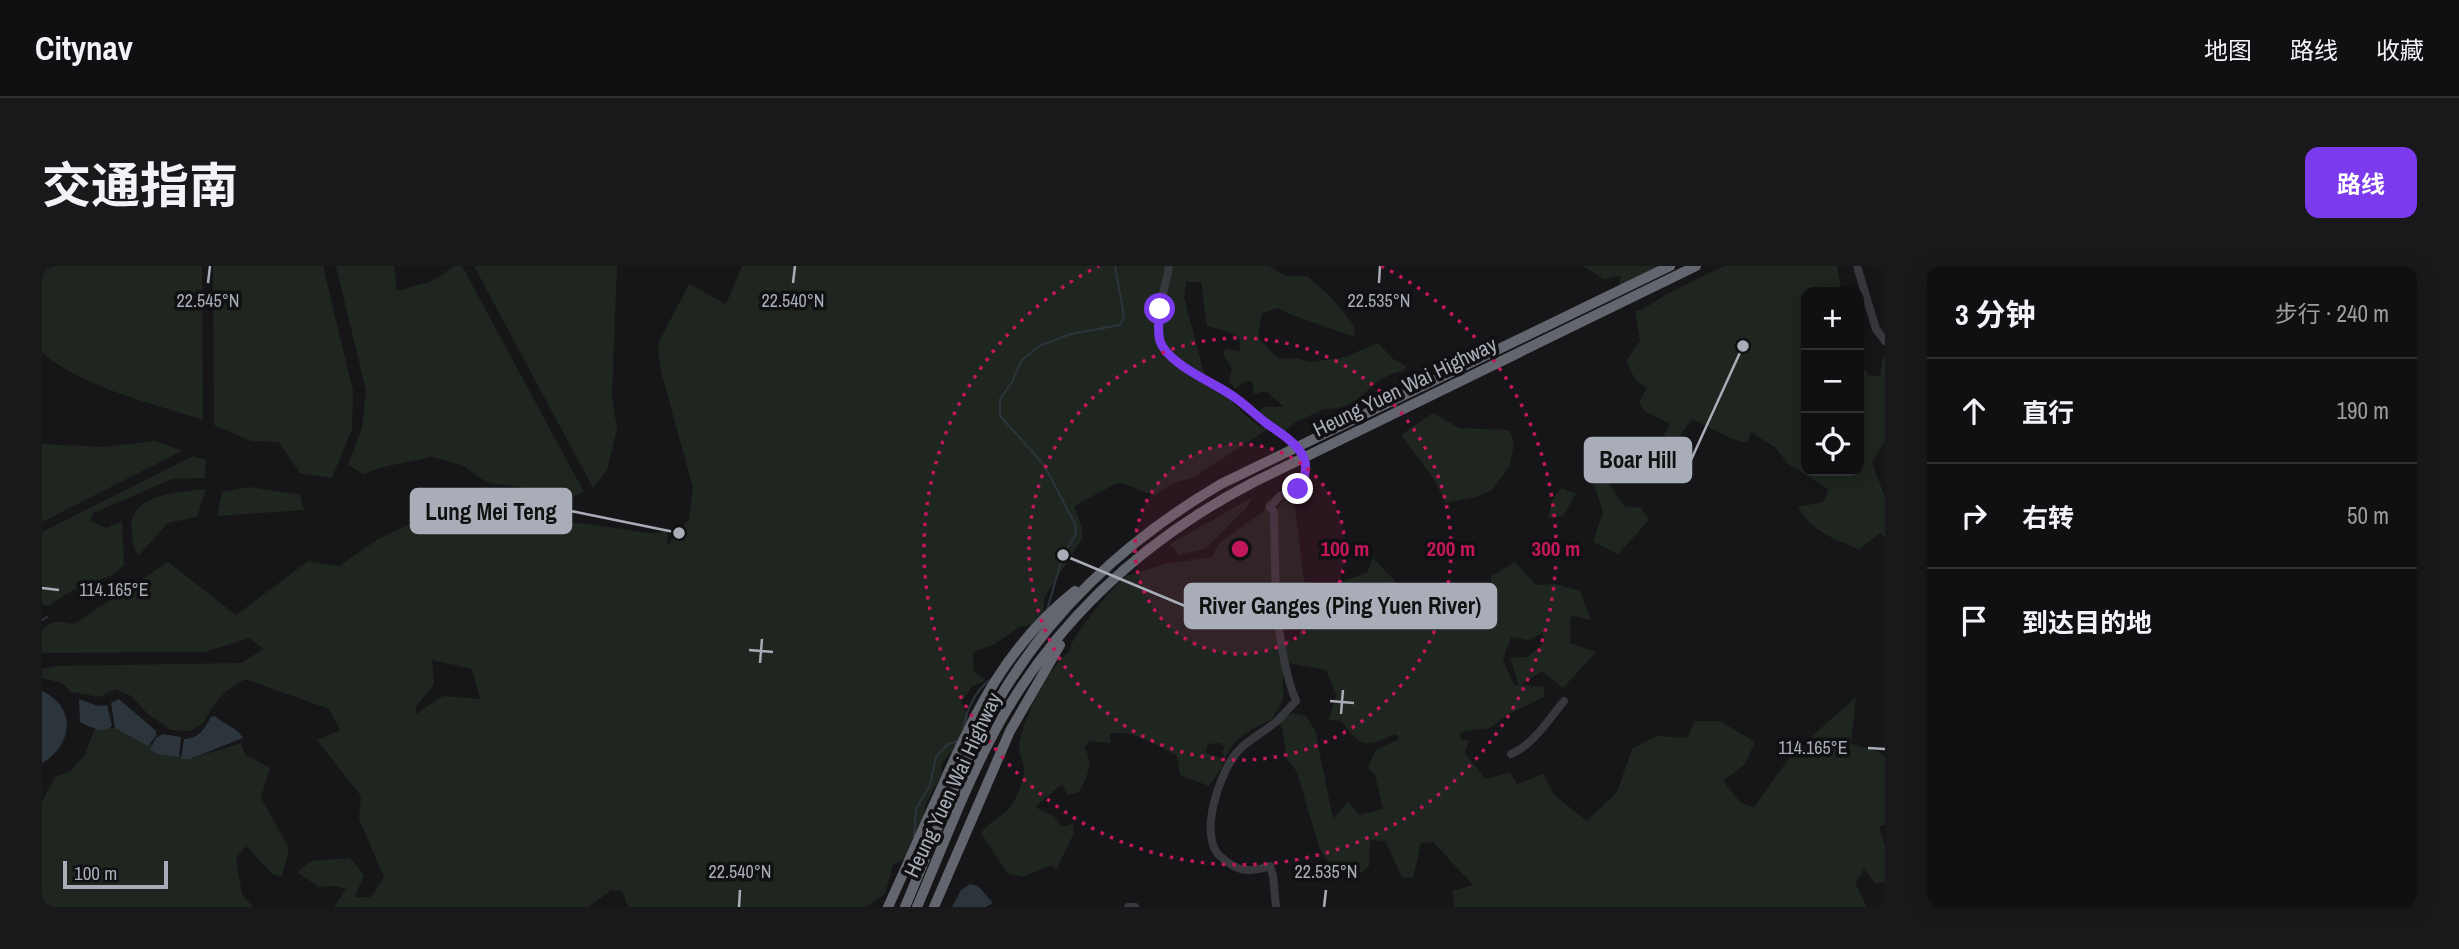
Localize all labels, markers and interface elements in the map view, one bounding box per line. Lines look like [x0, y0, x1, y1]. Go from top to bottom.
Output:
text: Citynav [35, 26, 133, 70]
text: 地图 [2204, 34, 2252, 66]
text: 路线 [2290, 34, 2338, 66]
text: 收藏 [2376, 34, 2424, 66]
button: 路线 [2305, 147, 2417, 218]
text: 交通指南 [42, 152, 238, 218]
map controls [1801, 287, 1864, 476]
button: + [1801, 287, 1864, 350]
text: 22.545°N [177, 288, 240, 313]
text: 22.540°N [762, 288, 825, 313]
text: 22.535°N [1348, 288, 1411, 313]
route start [1144, 293, 1175, 324]
text: 3 分钟 [1955, 294, 2036, 334]
text: 步行 · 240 m [2275, 298, 2389, 329]
street label: Heung Yuen Wai Highway [1308, 329, 1502, 444]
button: − [1801, 350, 1864, 413]
icon: ahead [1955, 392, 1993, 430]
text: 直行 [2022, 395, 2074, 430]
text: 190 m [2337, 395, 2389, 426]
button: locate [1801, 413, 1864, 476]
callout: Boar Hill [1585, 438, 1691, 482]
text: Boar Hill [1599, 444, 1677, 475]
route end [1282, 473, 1313, 504]
callout: Lung Mei Teng [411, 489, 571, 533]
text: Lung Mei Teng [425, 496, 557, 527]
icon: right [1955, 497, 1993, 535]
text: 右转 [2022, 500, 2074, 535]
text: 50 m [2347, 500, 2389, 531]
text: 100 m [1321, 534, 1369, 563]
text: 200 m [1427, 534, 1475, 563]
text: 300 m [1532, 534, 1580, 563]
centre of rings [1228, 537, 1252, 561]
text: 114.165°E [79, 577, 149, 602]
callout: River Ganges (Ping Yuen River) [1185, 584, 1496, 628]
text: River Ganges (Ping Yuen River) [1199, 590, 1481, 621]
icon: arrive [1955, 602, 1993, 640]
text: 到达目的地 [2022, 605, 2152, 640]
street label: Heung Yuen Wai Highway [897, 687, 1008, 882]
text: 114.165°E [1778, 735, 1848, 760]
scale bar [63, 858, 168, 890]
text: 22.540°N [709, 859, 772, 884]
text: 22.535°N [1295, 859, 1358, 884]
text: 100 m [74, 860, 117, 886]

